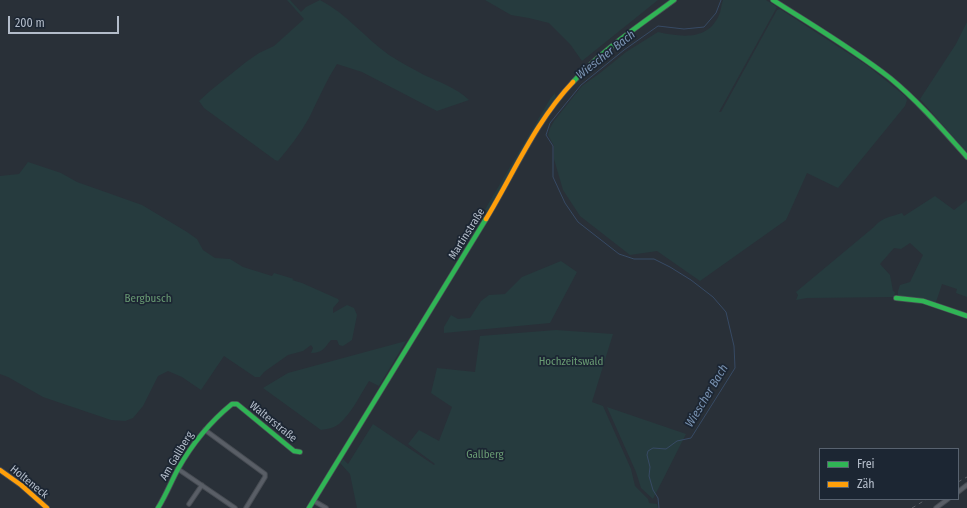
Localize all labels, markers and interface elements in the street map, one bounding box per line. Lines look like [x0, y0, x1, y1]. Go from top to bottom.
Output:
scale bar [10, 8, 121, 34]
text: 200 m [15, 16, 45, 30]
water label: Wiescher Bach [574, 27, 638, 83]
street label: Martinstraße [446, 206, 488, 262]
park label: Bergbusch [124, 292, 172, 306]
park label: Hochzeitswald [539, 355, 603, 369]
water label: Wiescher Bach [683, 362, 731, 430]
street label: Walterstraße [247, 399, 299, 445]
street label: Am Gallberg [157, 429, 197, 483]
park label: Gallberg [466, 448, 504, 462]
legend [819, 448, 959, 500]
text: Frei [857, 457, 875, 471]
street label: Holteneck [7, 463, 51, 501]
text: Zäh [857, 477, 875, 491]

